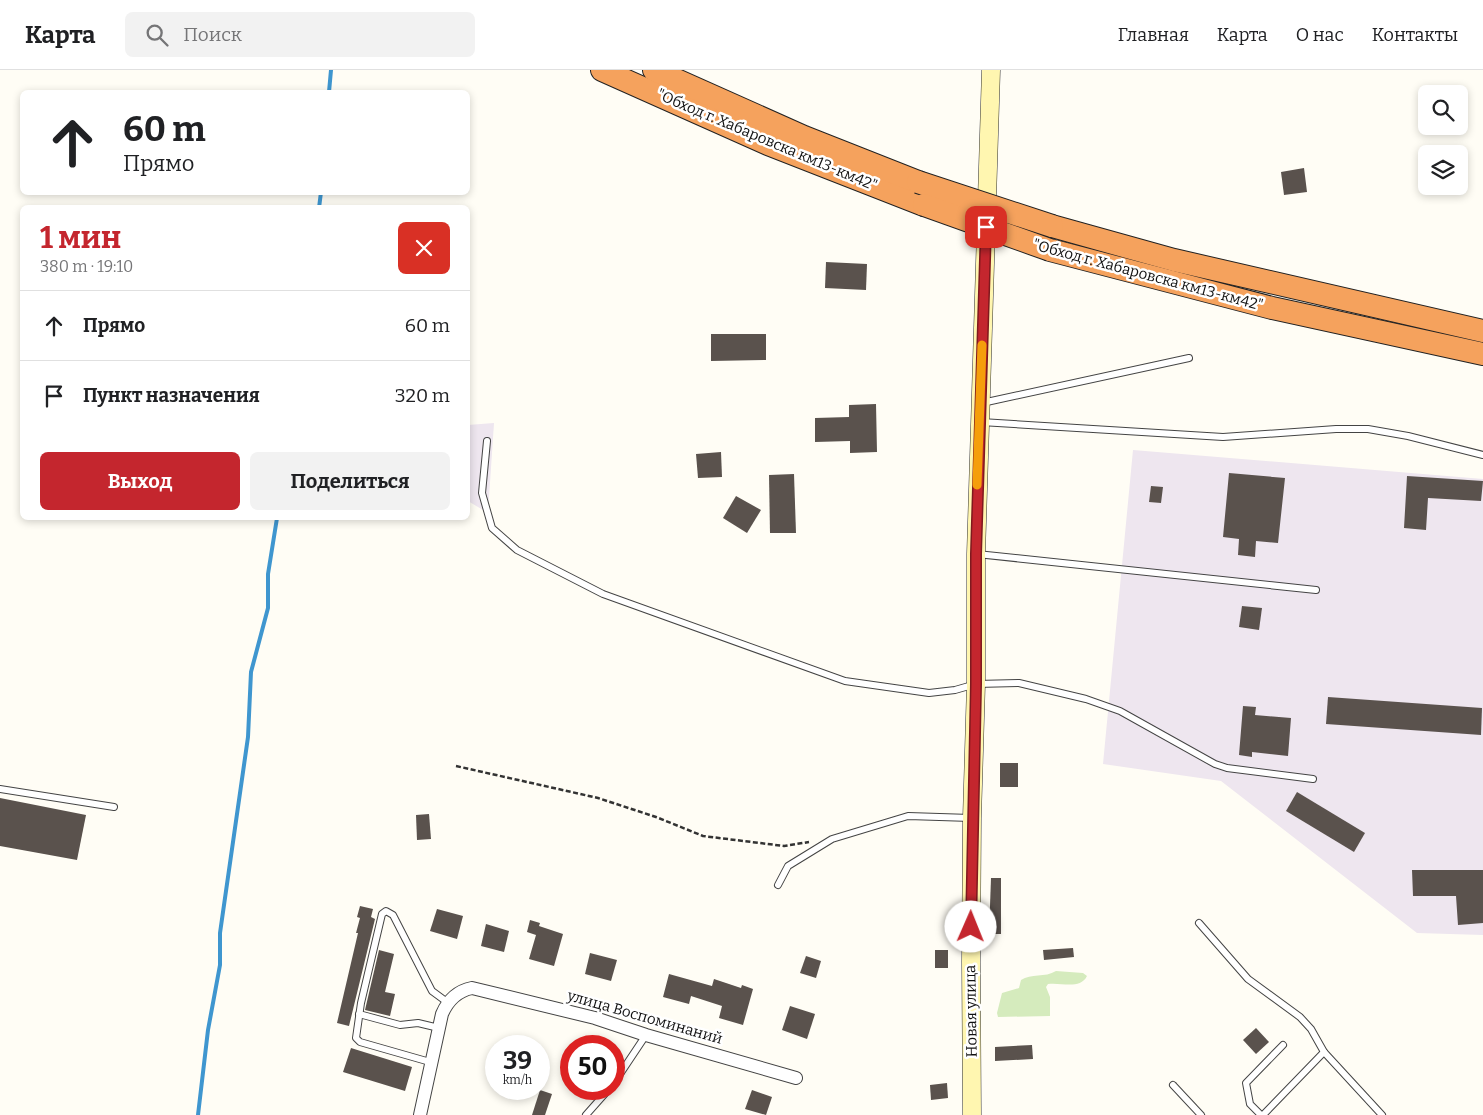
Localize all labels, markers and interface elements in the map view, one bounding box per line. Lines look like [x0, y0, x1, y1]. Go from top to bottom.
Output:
search box [125, 12, 475, 57]
text: Карта [25, 21, 95, 49]
icon: search [143, 21, 171, 49]
text: Поиск [183, 23, 242, 46]
text: Главная [1118, 24, 1189, 46]
text: Карта [1217, 24, 1268, 46]
text: О нас [1296, 24, 1344, 46]
text: Контакты [1372, 24, 1458, 46]
street label: "Обход г. Хабаровска км13-км42" [654, 85, 880, 195]
map controls [1418, 85, 1468, 195]
button: search [1418, 85, 1468, 135]
text: 60 m [123, 108, 206, 150]
icon: ahead [40, 110, 105, 175]
button: layers [1418, 145, 1468, 195]
text: Прямо [123, 150, 194, 177]
pin [965, 206, 1007, 248]
icon: arrive [972, 213, 1000, 241]
text: 1 мин [40, 220, 121, 256]
button: close [398, 222, 450, 274]
street label: "Обход г. Хабаровска км13-км42" [1031, 236, 1265, 314]
text: 380 m · 19:10 [40, 257, 133, 276]
icon: ahead [40, 312, 68, 340]
text: Прямо [83, 314, 145, 337]
text: 60 m [405, 314, 450, 337]
icon: arrive [40, 382, 68, 410]
text: Пункт назначения [83, 384, 260, 407]
text: 320 m [395, 384, 450, 407]
button: Выход [40, 452, 240, 510]
button: Поделиться [250, 452, 450, 510]
position arrow [944, 900, 996, 952]
street label: Новая улица [961, 965, 981, 1057]
street label: улица Воспоминаний [564, 986, 725, 1048]
speed limit sign: 50 [560, 1035, 625, 1100]
text: 39 [503, 1046, 532, 1076]
text: km/h [503, 1073, 532, 1087]

